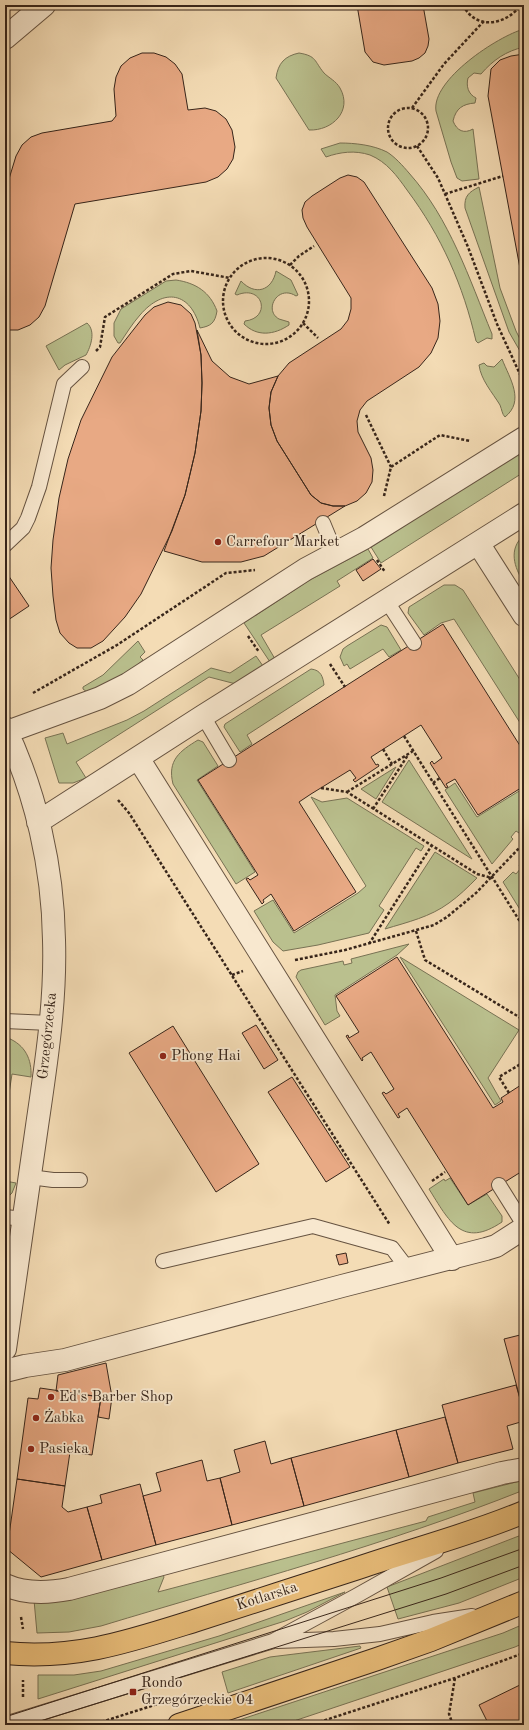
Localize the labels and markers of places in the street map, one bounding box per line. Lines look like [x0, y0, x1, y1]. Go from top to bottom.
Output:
place label: Carrefour Market [226, 535, 340, 550]
marker: Carrefour Market [213, 537, 223, 547]
place label: Phong Hai [171, 1049, 240, 1064]
marker: Phong Hai [158, 1051, 168, 1061]
place label: Ed's Barber Shop [59, 1390, 173, 1405]
marker: Ed's Barber Shop [46, 1392, 56, 1402]
place label: Żabka [44, 1408, 85, 1426]
marker: Żabka [31, 1413, 41, 1423]
place label: Pasieka [39, 1442, 89, 1457]
marker: Pasieka [26, 1444, 36, 1454]
place label: Rondo Grzegórzeckie 04 [141, 1676, 254, 1708]
marker: Rondo Grzegórzeckie 04 [128, 1687, 138, 1697]

